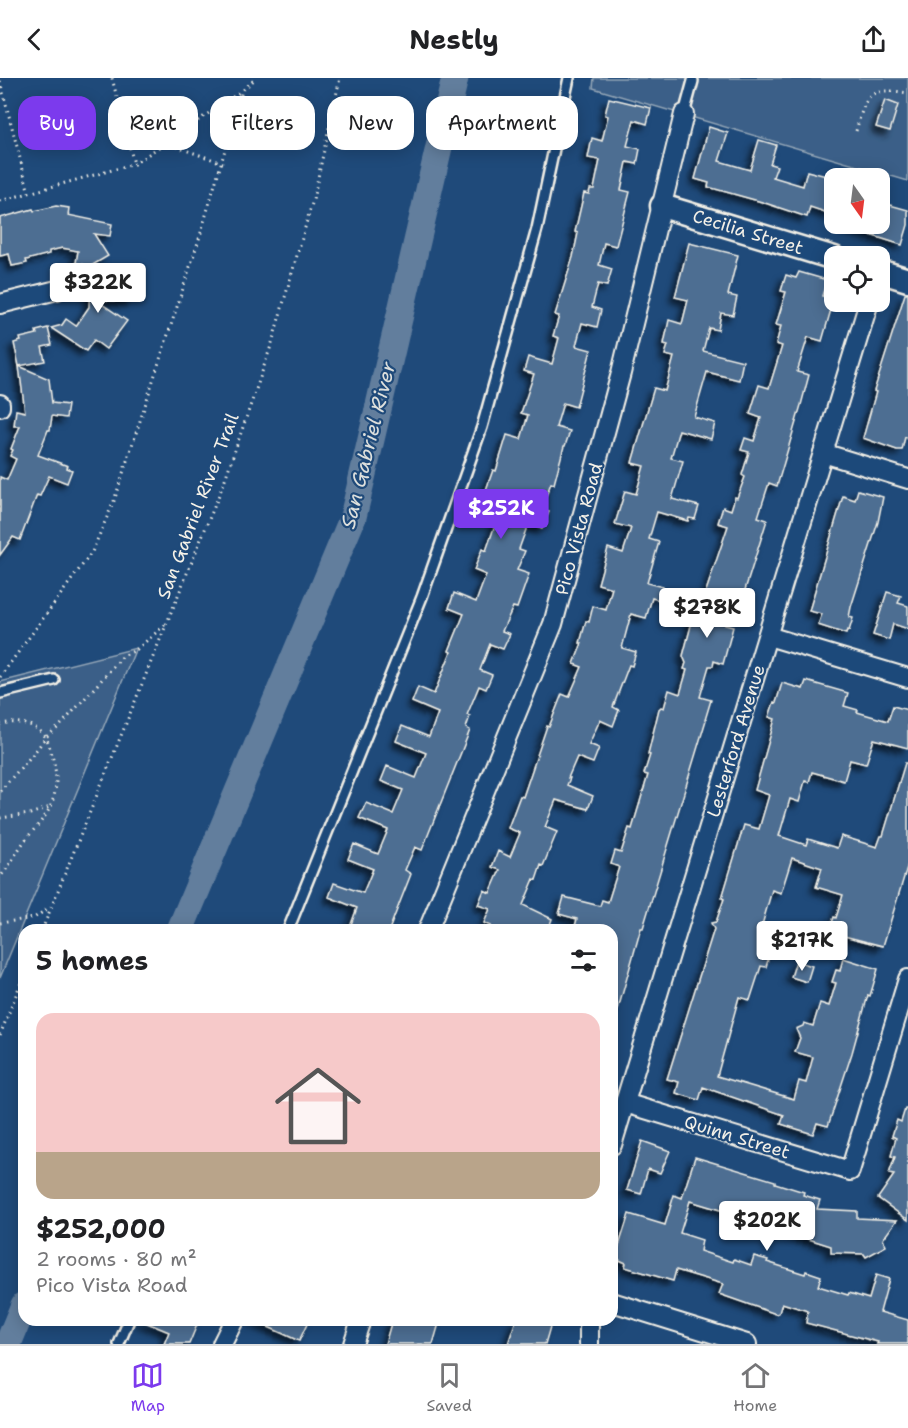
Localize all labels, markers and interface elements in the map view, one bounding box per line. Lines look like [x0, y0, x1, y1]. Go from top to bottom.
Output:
text: Nestly [409, 21, 499, 58]
icon: back [18, 23, 51, 56]
icon: share [857, 23, 890, 56]
chip: Buy [18, 96, 96, 150]
chip: Rent [108, 96, 198, 150]
chip: Filters [210, 96, 315, 150]
chip: New [327, 96, 414, 150]
chip: Apartment [426, 96, 578, 150]
north arrow [824, 168, 890, 234]
map controls [824, 168, 890, 312]
street label: Cecilia Street [690, 204, 806, 260]
button: locate [824, 246, 890, 312]
pin: $322K [56, 263, 140, 314]
text: $322K [64, 269, 132, 295]
water label: San Gabriel River [335, 358, 401, 531]
street label: San Gabriel River Trail [151, 409, 245, 602]
street label: Pico Vista Road [550, 460, 608, 598]
pin: $252K [459, 489, 543, 540]
text: $252K [468, 495, 534, 521]
pin: $278K [665, 588, 749, 639]
text: $278K [673, 594, 741, 620]
street label: Lesterford Avenue [701, 662, 771, 820]
pin: $217K [760, 921, 844, 972]
text: $217K [771, 927, 833, 953]
text: 5 homes [36, 943, 148, 978]
icon: filters [567, 944, 600, 977]
icon: home [264, 1052, 372, 1160]
street label: Quinn Street [681, 1110, 793, 1164]
pin: $202K [725, 1201, 809, 1252]
text: $202K [733, 1207, 801, 1233]
text: $252,000 [36, 1211, 166, 1246]
text: 2 rooms · 80 m² [36, 1246, 197, 1272]
text: Pico Vista Road [36, 1272, 187, 1298]
tab: Map [131, 1359, 165, 1416]
tab: Saved [426, 1359, 472, 1416]
tab: Home [733, 1359, 777, 1416]

